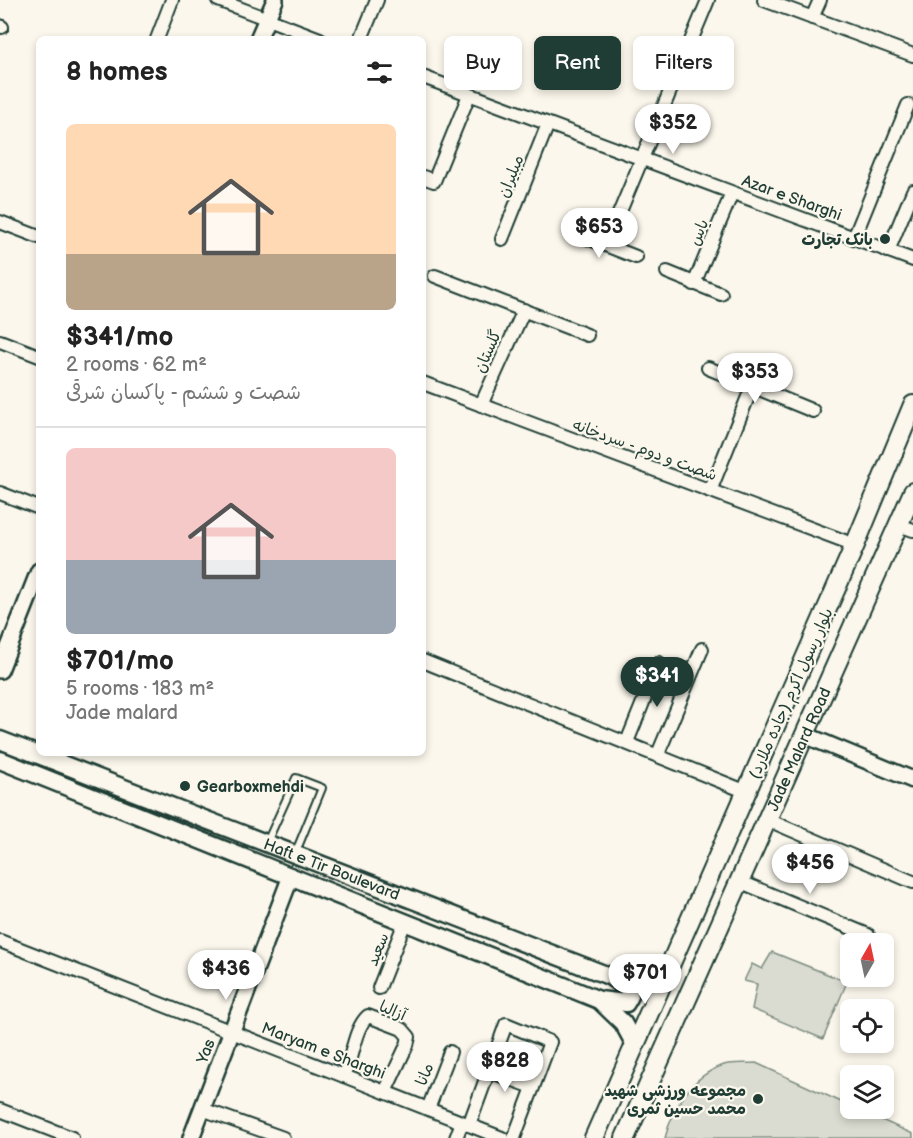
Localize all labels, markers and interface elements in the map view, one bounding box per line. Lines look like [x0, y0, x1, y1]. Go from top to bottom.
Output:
chip: Buy [444, 36, 522, 90]
chip: Rent [534, 36, 621, 90]
chip: Filters [633, 36, 734, 90]
icon: filters [363, 56, 396, 89]
text: 8 homes [66, 57, 168, 88]
pin: $352 [637, 104, 709, 155]
text: $352 [649, 111, 697, 135]
street label: مبلیران [494, 152, 528, 201]
icon: home [177, 163, 285, 271]
street label: Azar e Sharghi [739, 172, 844, 225]
pin: $653 [563, 208, 635, 259]
text: $653 [575, 215, 623, 239]
street label: یاس [685, 216, 713, 249]
place label: بانک تجارت [802, 231, 873, 250]
marker: بانک تجارت [878, 232, 892, 246]
text: $341/mo [66, 322, 173, 353]
street label: گلستان [470, 327, 506, 376]
text: 2 rooms · 62 m² [66, 353, 207, 377]
pin: $353 [719, 353, 791, 404]
text: $353 [731, 360, 779, 384]
text: شصت و ششم - پاکسان شرقی [66, 381, 301, 405]
street label: شصت و دوم - سردخانه [569, 415, 719, 487]
icon: home [177, 487, 285, 595]
street label: بلوار رسول اکرم (جاده ملارد) [745, 605, 839, 783]
text: $701/mo [66, 646, 174, 677]
pin: $341 [621, 657, 693, 708]
text: $341 [635, 664, 679, 688]
text: 5 rooms · 183 m² [66, 677, 214, 701]
street label: Jade Malard Road [764, 685, 836, 814]
text: Jade malard [66, 701, 178, 725]
place label: Gearboxmehdi [197, 778, 304, 797]
marker: Gearboxmehdi [178, 779, 192, 793]
street label: Haft e Tir Boulevard [261, 835, 402, 905]
pin: $456 [774, 844, 846, 895]
text: $456 [786, 851, 834, 875]
street label: سعید [363, 930, 394, 969]
north arrow [840, 933, 894, 987]
map controls [840, 933, 894, 1119]
pin: $436 [190, 950, 262, 1001]
pin: $701 [609, 954, 681, 1005]
text: $436 [202, 957, 250, 981]
text: $701 [622, 961, 668, 985]
street label: آزالیا [376, 997, 410, 1026]
button: locate [840, 999, 894, 1053]
street label: Maryam e Sharghi [259, 1019, 388, 1084]
street label: Yas [193, 1036, 220, 1068]
pin: $828 [469, 1042, 541, 1093]
text: $828 [480, 1049, 530, 1073]
street label: مانا [412, 1060, 438, 1089]
button: layers [840, 1065, 894, 1119]
place label: مجموعه ورزشی شهید محمد حسین ثمری [605, 1082, 746, 1119]
marker: مجموعه ورزشی شهید محمد حسین ثمری [751, 1092, 765, 1106]

